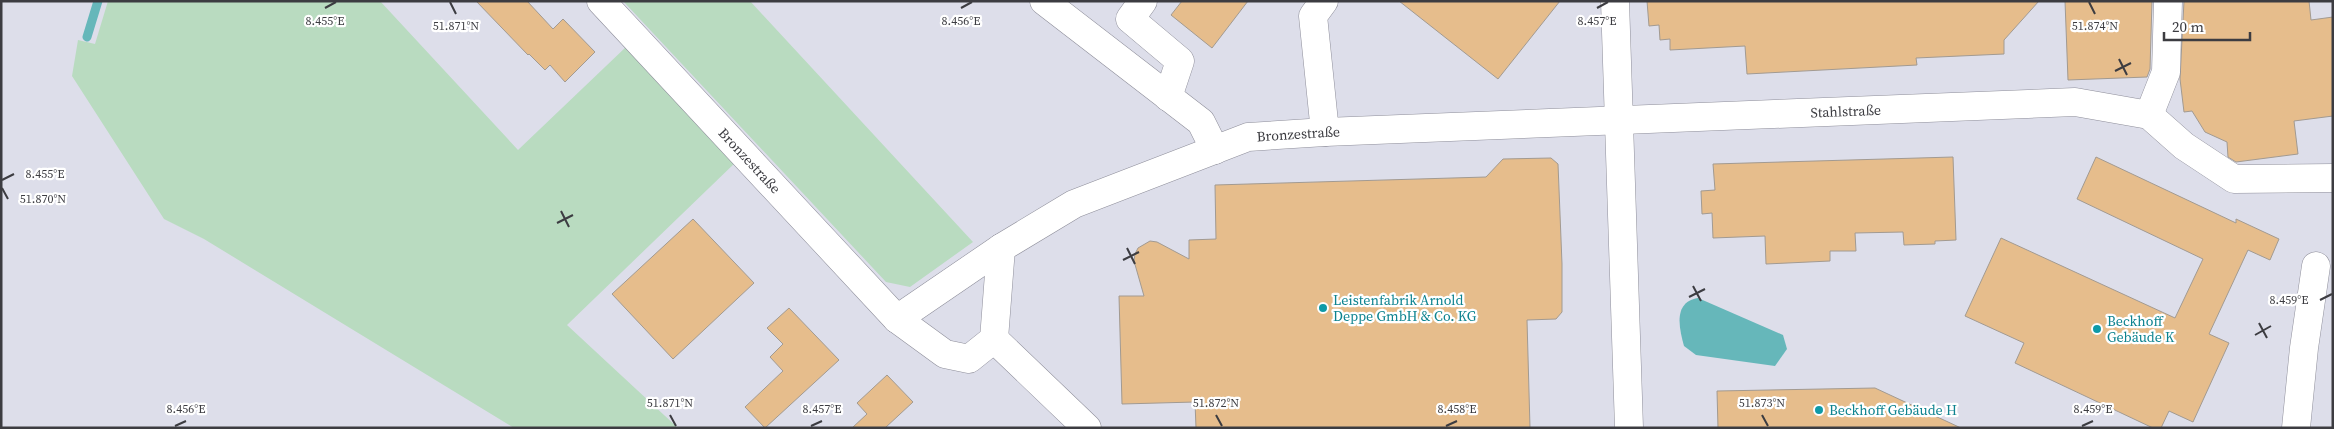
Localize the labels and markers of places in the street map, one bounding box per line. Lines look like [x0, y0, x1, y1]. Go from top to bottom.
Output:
place label: Leistenfabrik Arnold Deppe GmbH & Co. KG [1333, 290, 1477, 326]
marker: Leistenfabrik Arnold Deppe GmbH & Co. KG [1317, 302, 1329, 314]
place label: Beckhoff Gebäude K [2107, 311, 2175, 347]
marker: Beckhoff Gebäude K [2091, 323, 2103, 335]
place label: Beckhoff Gebäude H [1829, 400, 1957, 420]
marker: Beckhoff Gebäude H [1813, 404, 1825, 416]

